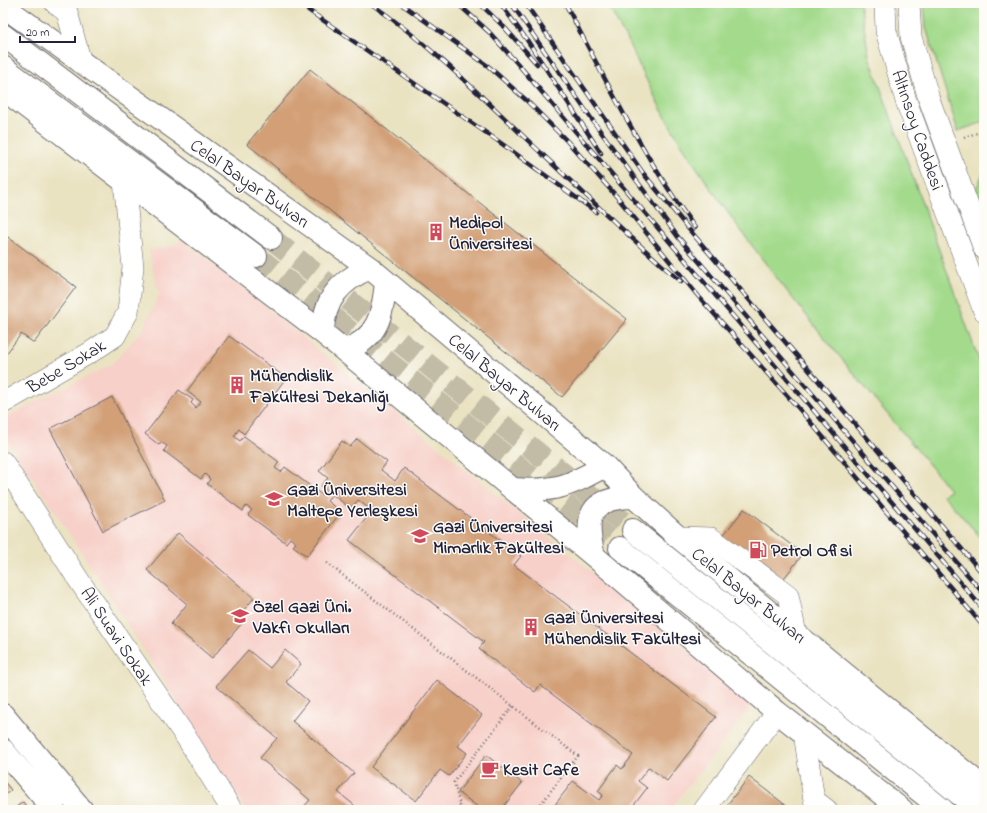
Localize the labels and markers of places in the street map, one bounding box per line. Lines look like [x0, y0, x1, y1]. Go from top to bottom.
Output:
place label: Medipol Üniversitesi [449, 211, 533, 258]
building icon: Medipol Üniversitesi [426, 222, 446, 242]
place label: Mühendislik Fakültesi Dekanlığı [249, 364, 389, 412]
building icon: Mühendislik Fakültesi Dekanlığı [227, 375, 247, 395]
place label: Gazi Üniversitesi Maltepe Yerleşkesi [287, 478, 418, 525]
school or university icon: Gazi Üniversitesi Maltepe Yerleşkesi [264, 489, 284, 509]
place label: Gazi Üniversitesi Mimarlık Fakültesi [433, 515, 564, 562]
school or university icon: Gazi Üniversitesi Mimarlık Fakültesi [410, 526, 430, 546]
place label: Petrol Ofisi [771, 539, 852, 565]
fuel station icon: Petrol Ofisi [748, 540, 768, 560]
place label: Özel Gazi Üni. Vakfı Okulları [252, 595, 352, 642]
school or university icon: Özel Gazi Üni. Vakfı Okulları [230, 606, 250, 626]
place label: Gazi Üniversitesi Mühendislik Fakültesi [544, 606, 701, 653]
building icon: Gazi Üniversitesi Mühendislik Fakültesi [521, 617, 541, 637]
place label: Kesit Cafe [503, 758, 580, 784]
cafe icon: Kesit Cafe [480, 759, 500, 779]

